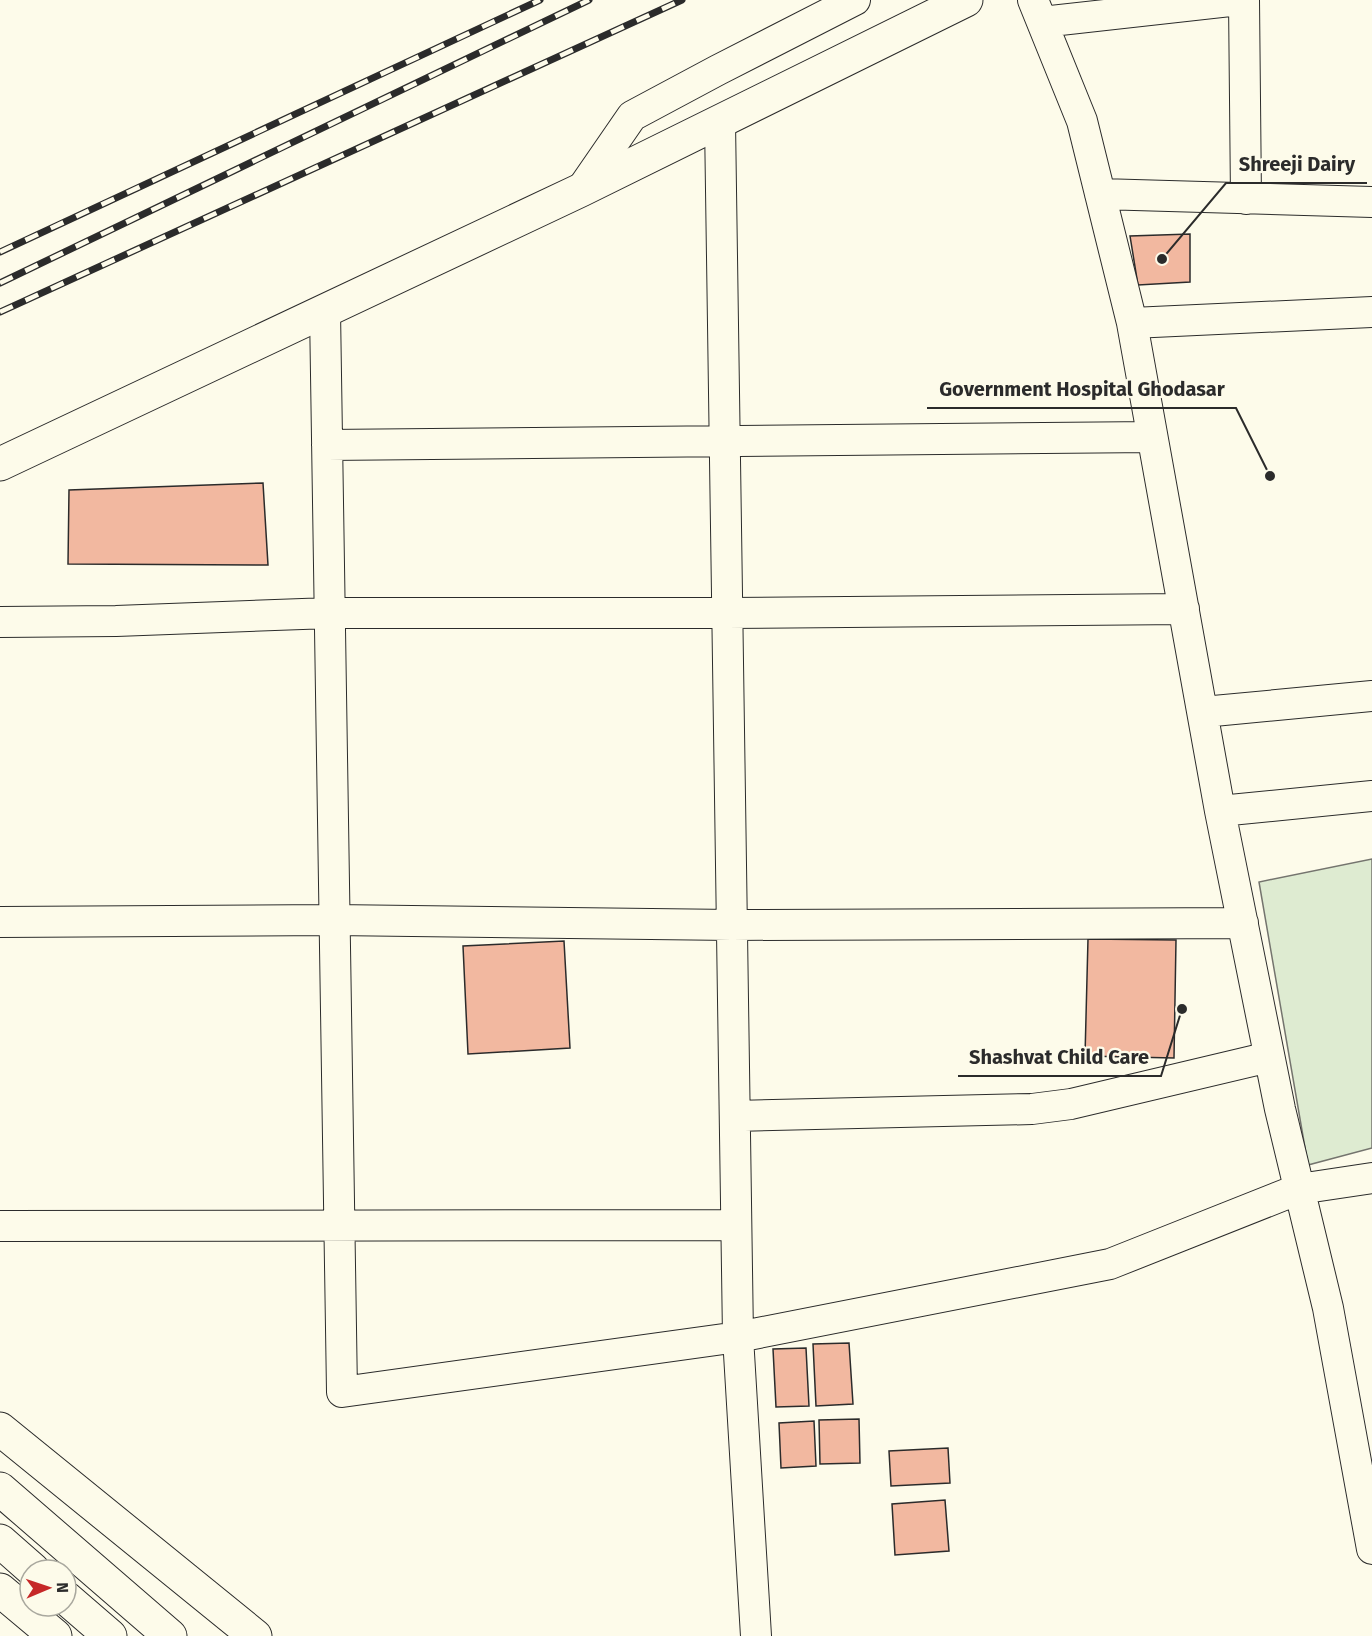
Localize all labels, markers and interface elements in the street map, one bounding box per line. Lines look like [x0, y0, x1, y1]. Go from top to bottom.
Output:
callout: Shreeji Dairy [1226, 145, 1367, 183]
text: Shreeji Dairy [1239, 152, 1356, 176]
callout: Government Hospital Ghodasar [927, 370, 1236, 408]
text: Government Hospital Ghodasar [939, 377, 1226, 401]
callout: Shashvat Child Care [958, 1038, 1161, 1076]
text: Shashvat Child Care [969, 1045, 1149, 1069]
north arrow [18, 1558, 78, 1618]
text: N [53, 1582, 72, 1593]

